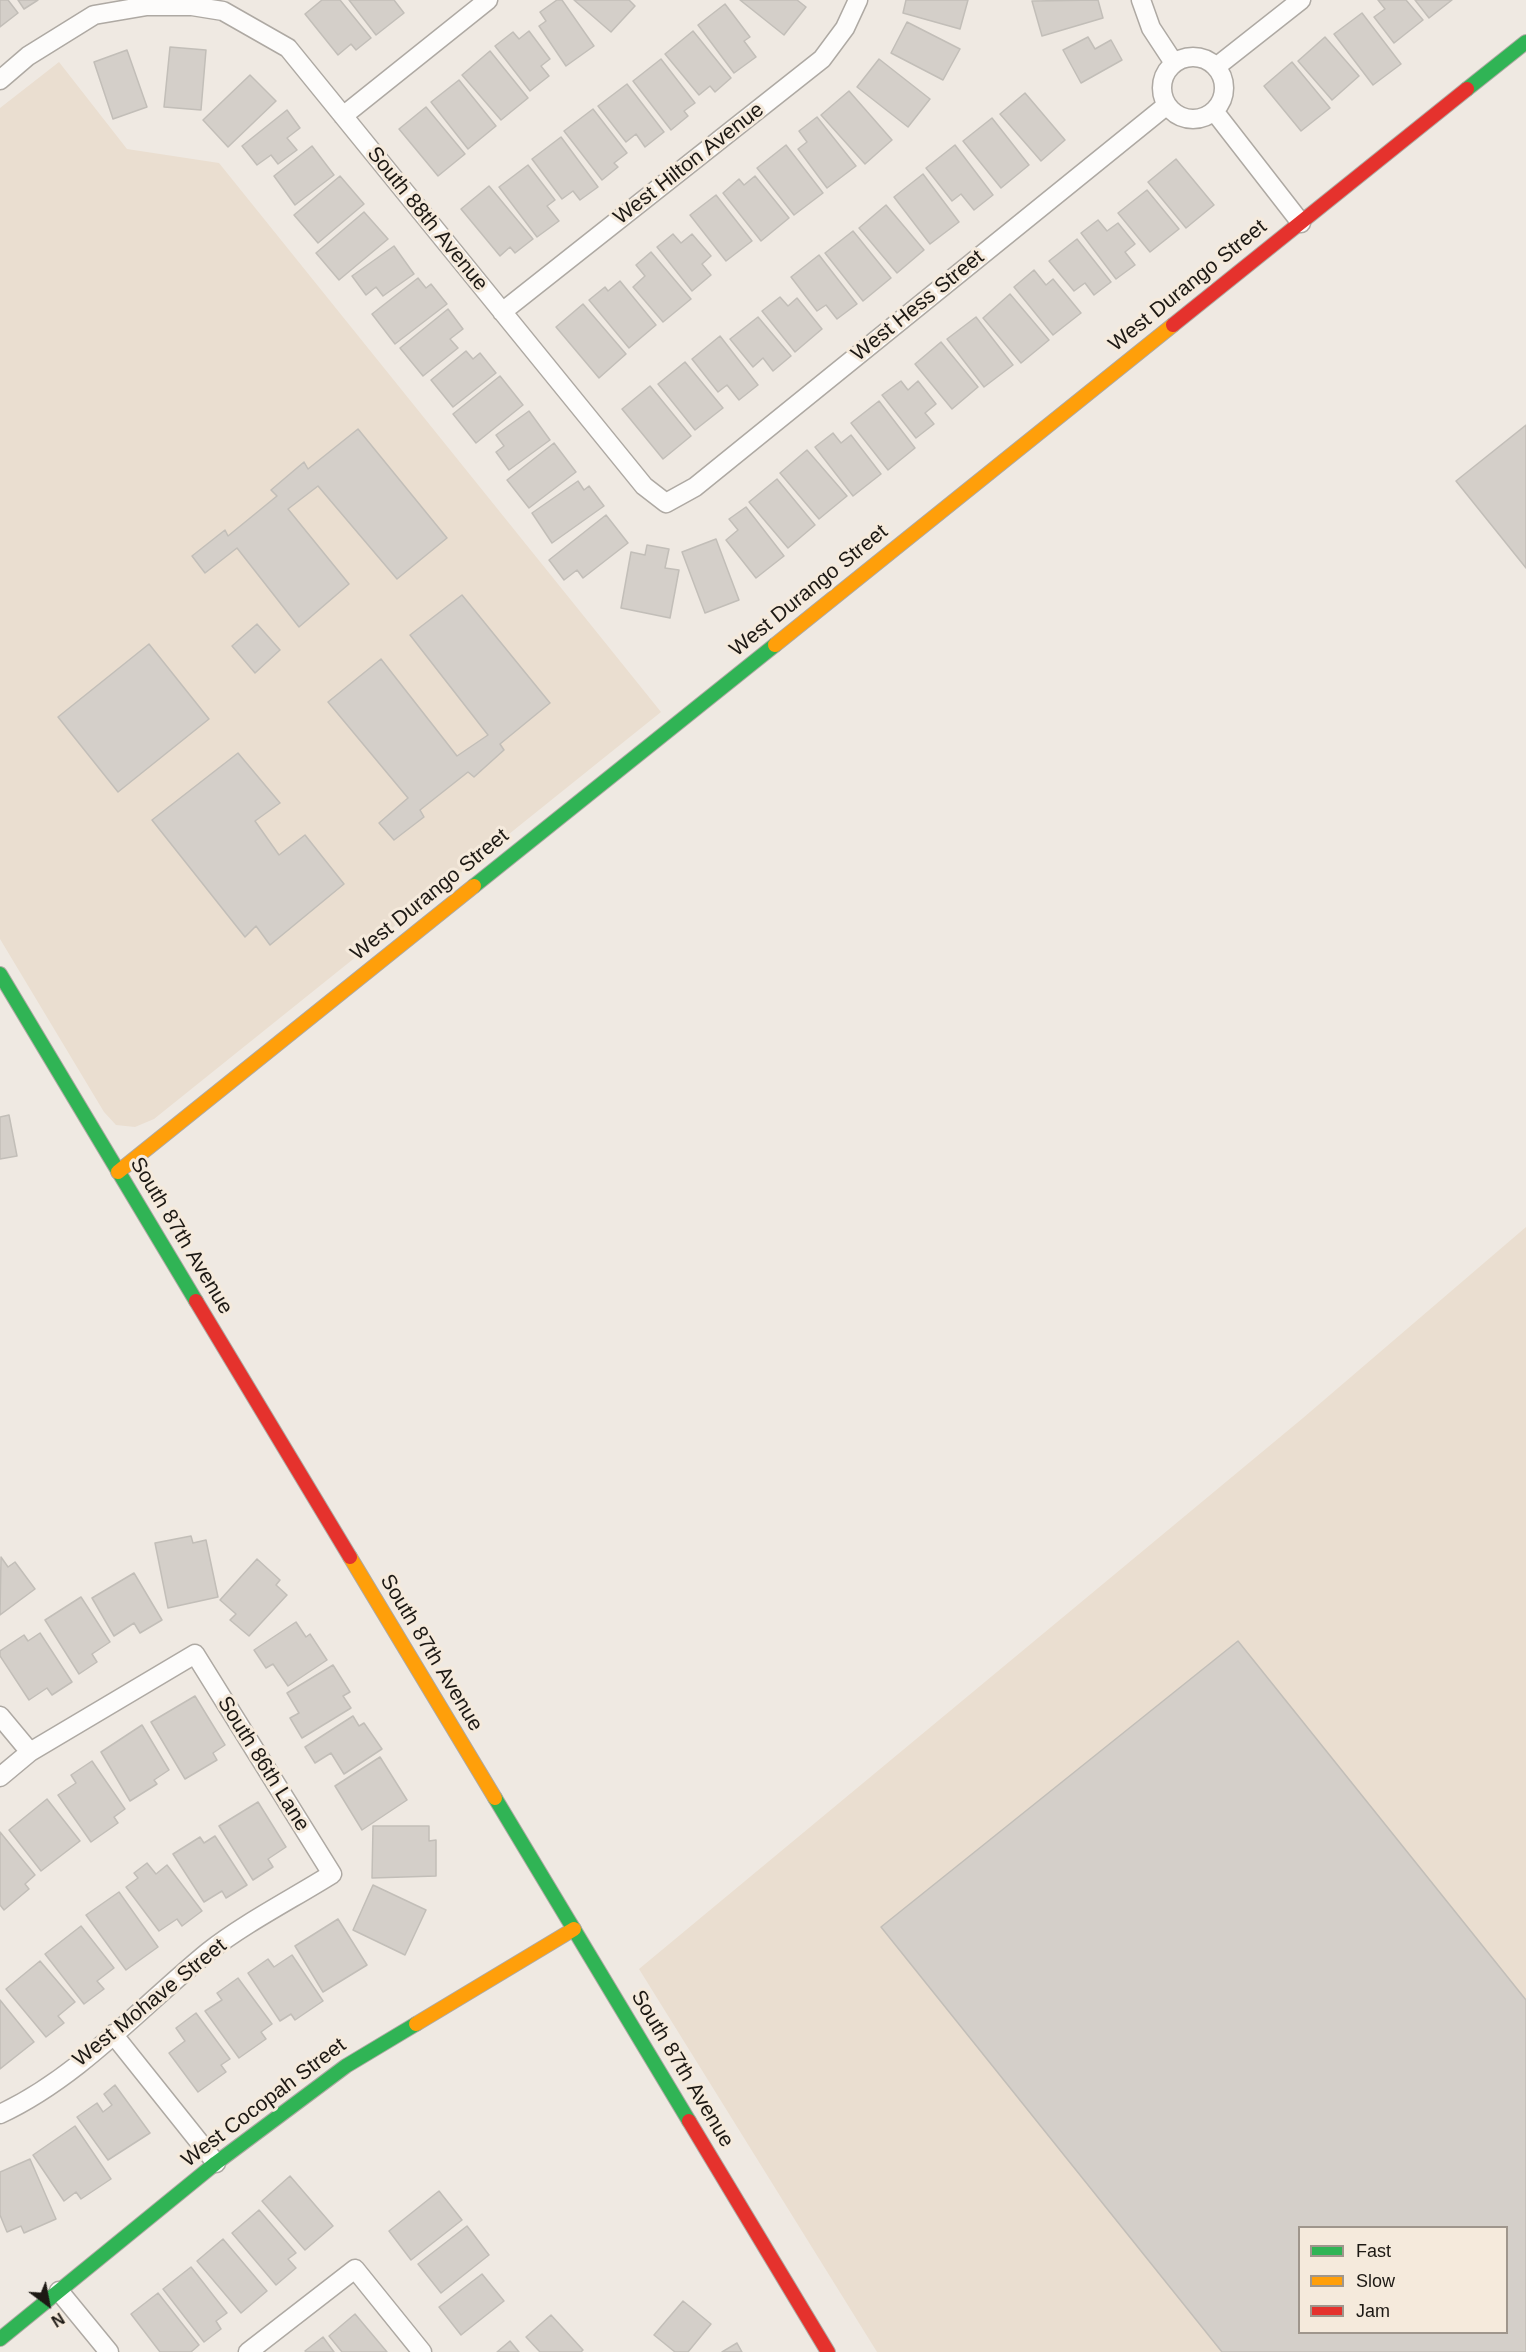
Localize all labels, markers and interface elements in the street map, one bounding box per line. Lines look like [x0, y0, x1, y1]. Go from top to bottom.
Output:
street label: West Hilton Avenue [609, 98, 769, 230]
street label: South 88th Avenue [361, 142, 493, 296]
street label: West Durango Street [1104, 215, 1272, 357]
street label: West Hess Street [847, 245, 989, 367]
street label: West Durango Street [725, 520, 893, 662]
street label: West Durango Street [346, 824, 514, 966]
street label: South 87th Avenue [124, 1153, 238, 1319]
street label: South 87th Avenue [374, 1570, 488, 1736]
street label: South 86th Lane [211, 1692, 315, 1836]
street label: West Mohave Street [68, 1933, 232, 2073]
street label: South 87th Avenue [625, 1986, 739, 2152]
street label: West Cocopah Street [177, 2033, 351, 2173]
legend [1298, 2226, 1508, 2334]
text: Fast [1356, 2241, 1391, 2261]
text: Slow [1356, 2271, 1395, 2291]
north arrow [18, 2274, 78, 2334]
text: Jam [1356, 2301, 1390, 2321]
text: N [48, 2309, 67, 2330]

